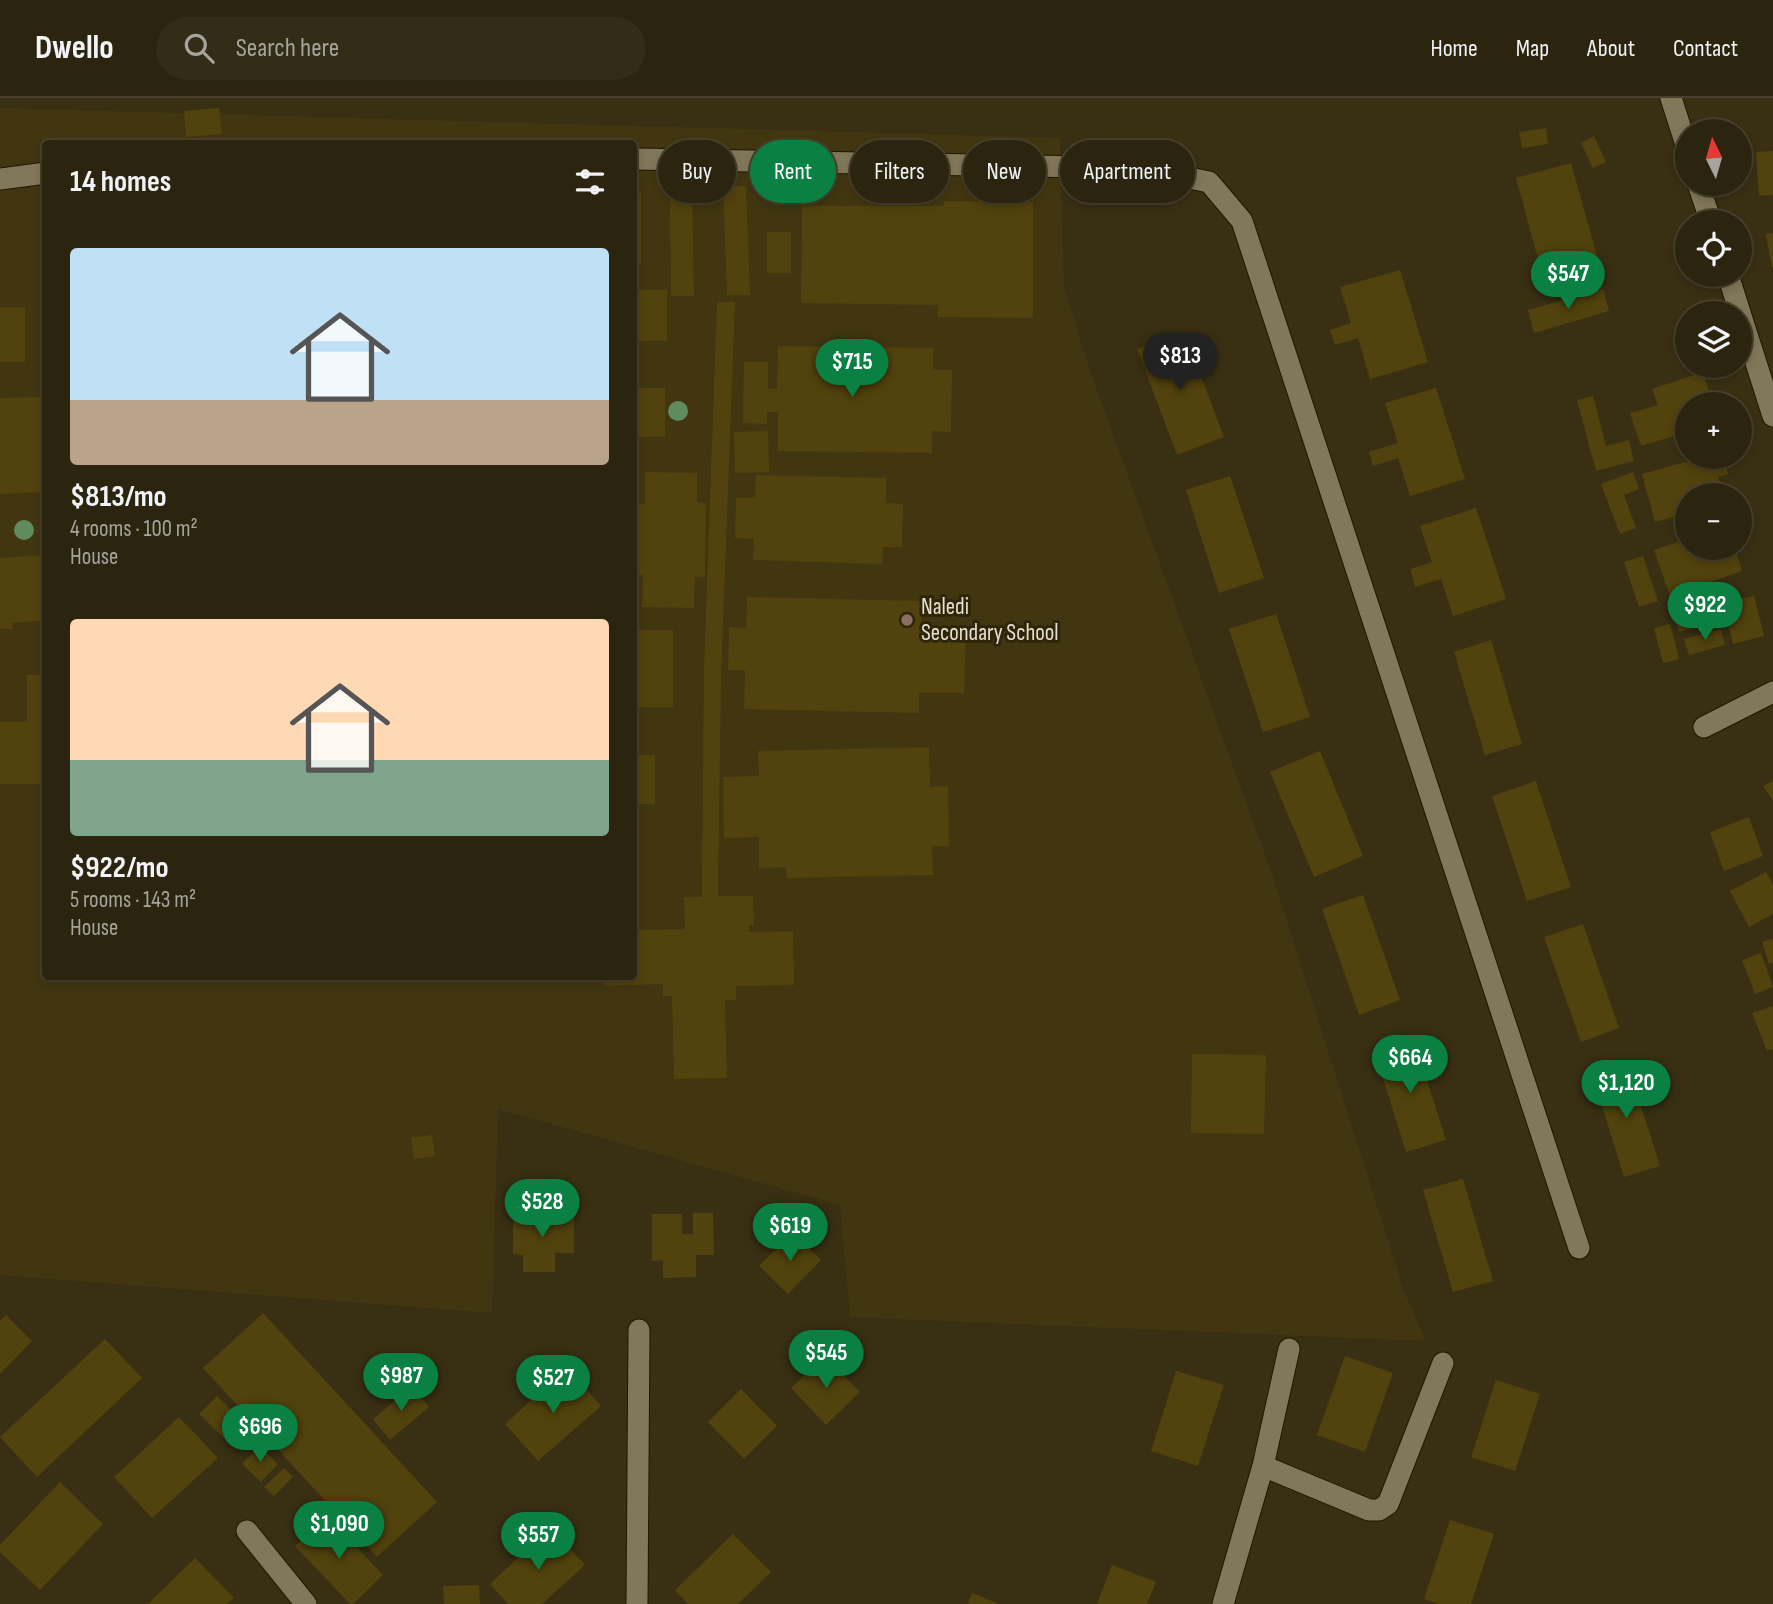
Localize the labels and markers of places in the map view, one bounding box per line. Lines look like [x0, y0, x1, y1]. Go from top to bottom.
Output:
pin: $547 [1527, 252, 1609, 311]
pin: $813 [1139, 334, 1221, 393]
pin: $715 [811, 340, 893, 399]
pin: $922 [1664, 582, 1746, 642]
place label: Naledi Secondary School [921, 593, 1059, 647]
marker: Naledi Secondary School [899, 612, 915, 628]
pin: $664 [1369, 1035, 1451, 1095]
pin: $1,120 [1569, 1060, 1683, 1120]
pin: $528 [501, 1180, 583, 1239]
pin: $619 [749, 1204, 831, 1263]
pin: $545 [785, 1330, 867, 1390]
pin: $987 [360, 1354, 442, 1413]
pin: $527 [512, 1356, 594, 1415]
pin: $696 [219, 1404, 301, 1464]
pin: $1,090 [282, 1502, 396, 1561]
pin: $557 [497, 1512, 579, 1572]

